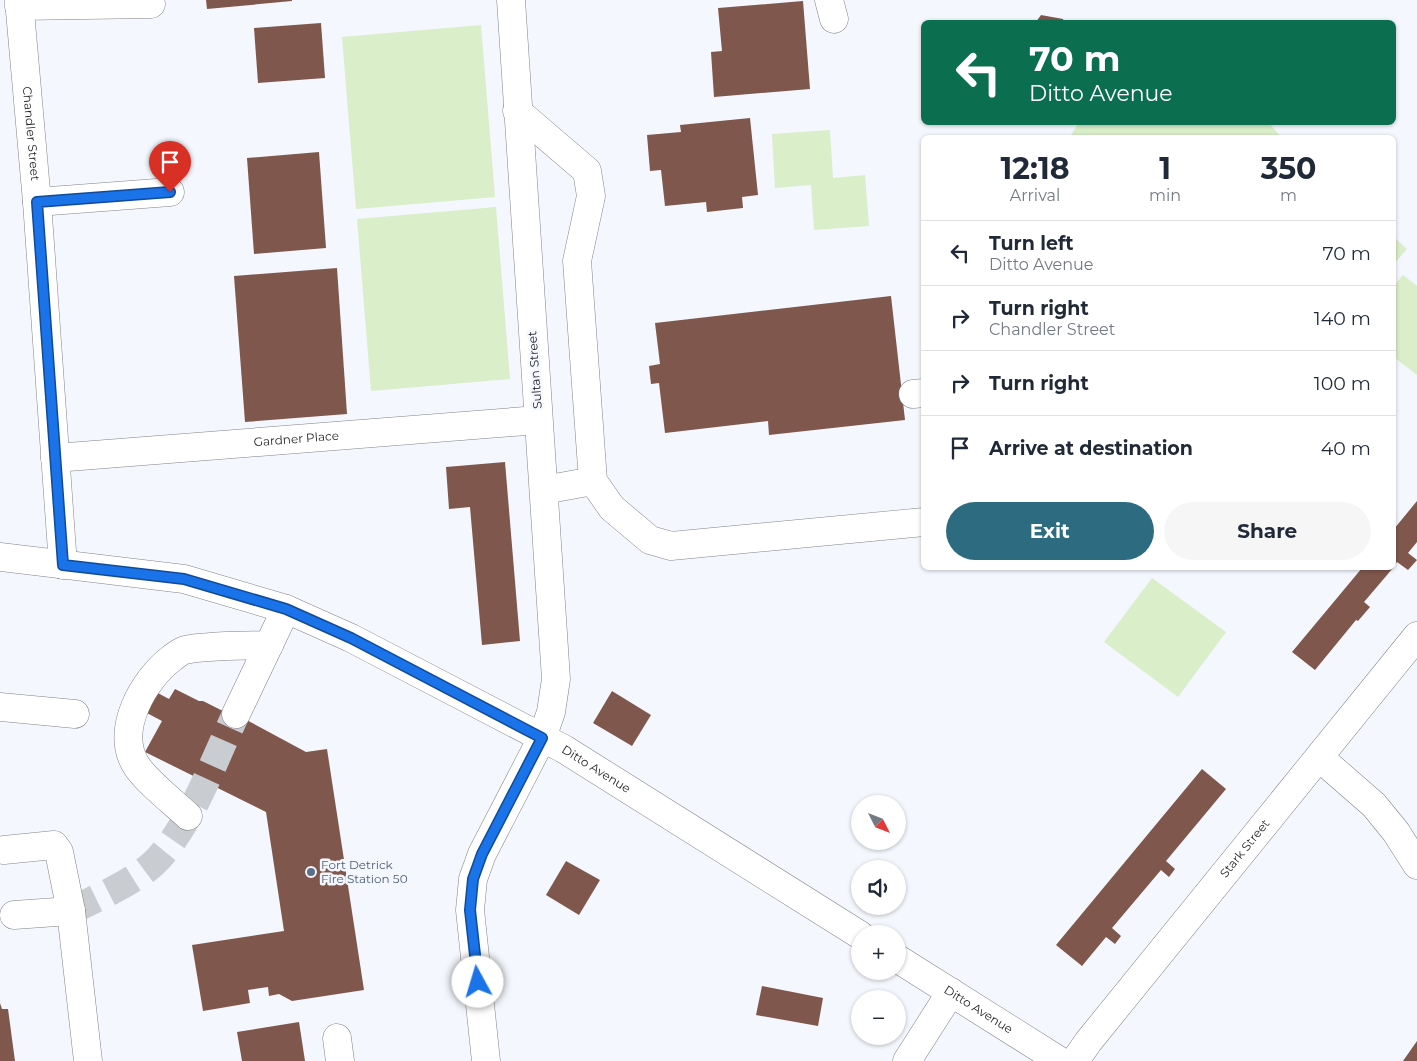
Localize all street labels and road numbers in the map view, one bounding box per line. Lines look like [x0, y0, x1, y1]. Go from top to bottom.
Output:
street label: Chandler Street [20, 86, 43, 181]
street label: Sultan Street [524, 331, 545, 409]
street label: Gardner Place [253, 428, 339, 449]
street label: Ditto Avenue [559, 742, 634, 796]
street label: Stark Street [1216, 816, 1272, 880]
street label: Ditto Avenue [941, 982, 1016, 1036]

